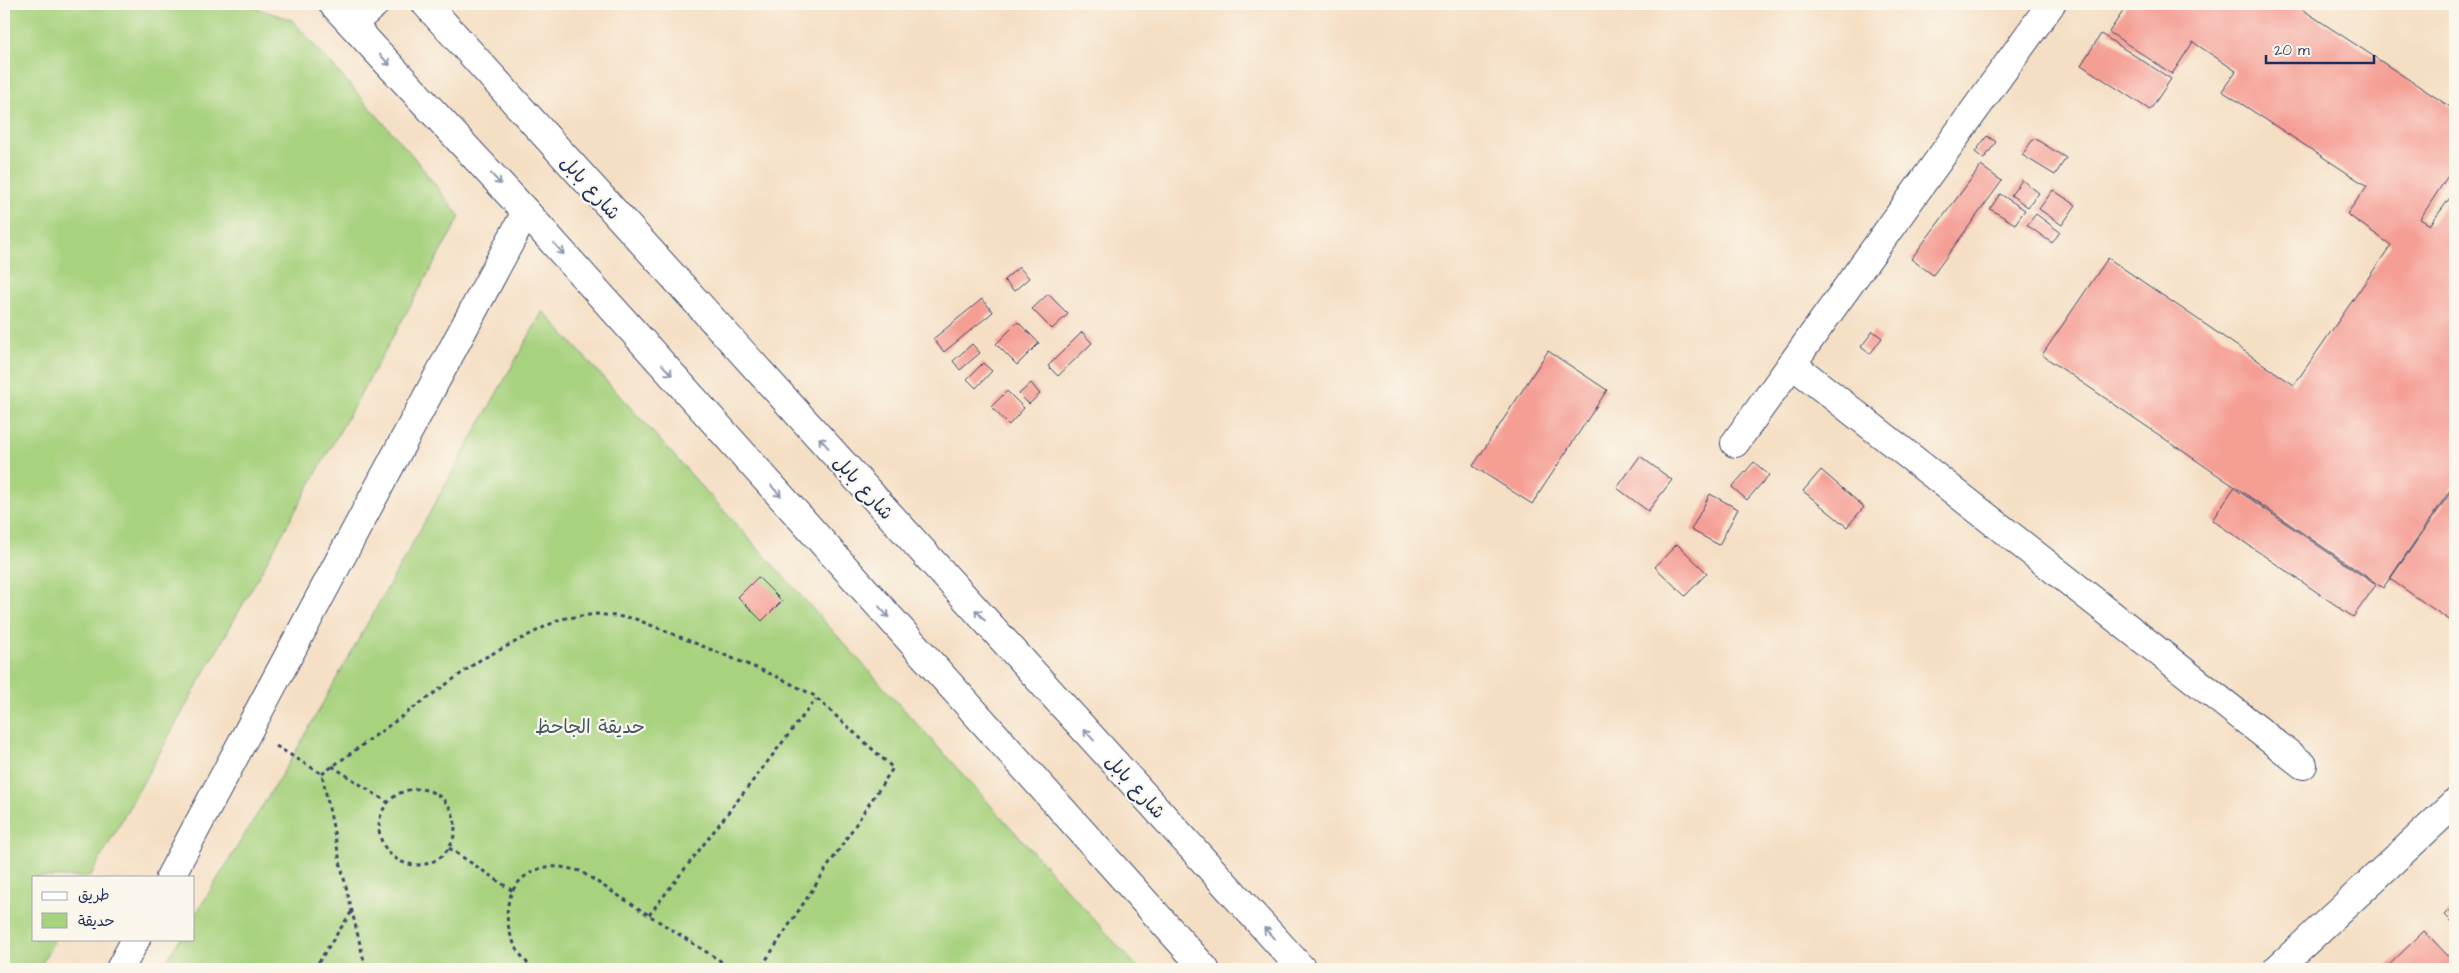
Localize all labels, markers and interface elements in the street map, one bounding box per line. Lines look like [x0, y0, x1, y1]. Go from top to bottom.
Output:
scale bar [2266, 32, 2374, 64]
text: 20 m [2274, 40, 2310, 61]
one-way arrow [379, 53, 391, 66]
street label: شارع بابل [554, 150, 626, 226]
one-way arrow [490, 172, 501, 185]
one-way arrow [553, 242, 565, 255]
one-way arrow [662, 363, 673, 376]
one-way arrow [818, 436, 829, 449]
street label: شارع بابل [827, 450, 899, 526]
one-way arrow [770, 484, 782, 497]
one-way arrow [878, 605, 890, 618]
one-way arrow [974, 608, 986, 621]
park label: حديقة الجاحظ [535, 714, 645, 741]
one-way arrow [1083, 729, 1095, 742]
street label: شارع بابل [1099, 749, 1171, 825]
legend [32, 876, 195, 940]
text: طريق [78, 885, 110, 906]
text: حديقة [78, 911, 115, 932]
one-way arrow [1263, 927, 1275, 940]

